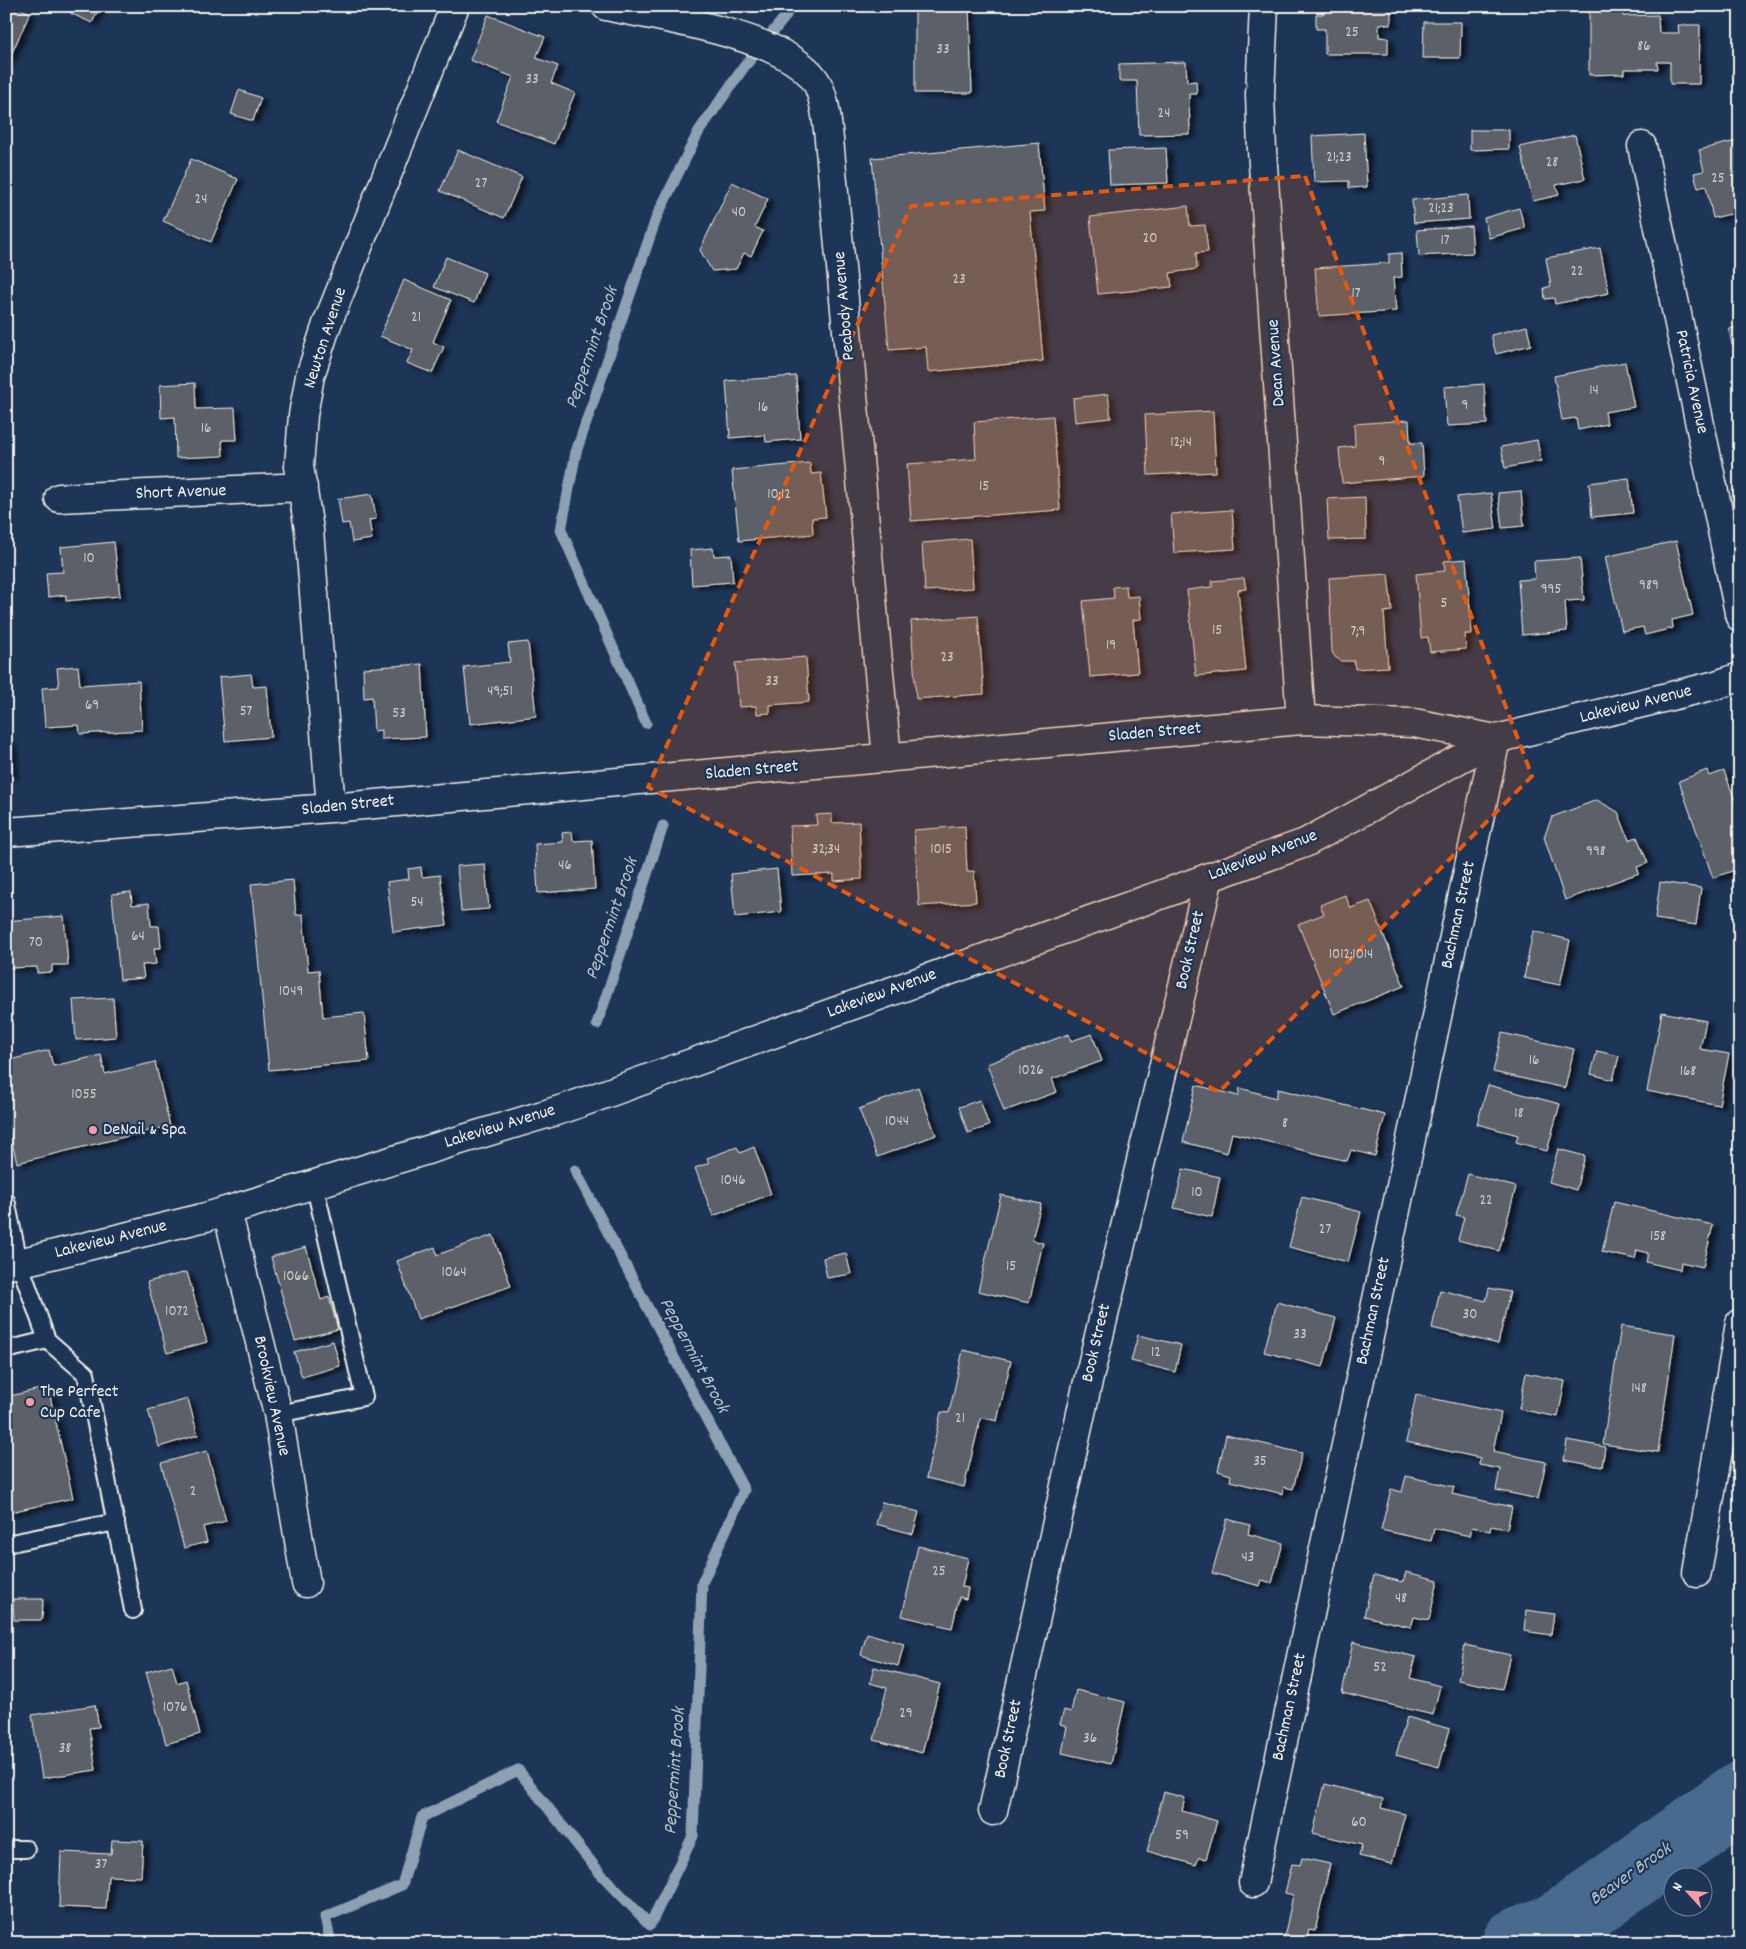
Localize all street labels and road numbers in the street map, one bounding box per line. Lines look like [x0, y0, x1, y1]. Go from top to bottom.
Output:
street label: Peabody Avenue [828, 250, 862, 362]
street label: Newton Avenue [298, 284, 354, 392]
street label: Dean Avenue [1261, 318, 1293, 407]
street label: Patricia Avenue [1668, 328, 1714, 436]
street label: Short Avenue [135, 479, 227, 507]
street label: Lakeview Avenue [1577, 679, 1695, 731]
street label: Sladen Street [1107, 716, 1203, 750]
street label: Sladen Street [704, 754, 800, 788]
street label: Sladen Street [300, 789, 396, 823]
street label: Lakeview Avenue [1205, 824, 1321, 888]
street label: Bachman Street [1435, 859, 1483, 971]
street label: Book Street [1170, 908, 1212, 992]
street label: Lakeview Avenue [824, 963, 940, 1025]
street label: Lakeview Avenue [441, 1098, 559, 1156]
street label: Lakeview Avenue [52, 1214, 170, 1266]
street label: Bachman Street [1350, 1255, 1398, 1367]
street label: Book Street [1076, 1301, 1118, 1385]
street label: Brookview Avenue [246, 1334, 296, 1458]
street label: Bachman Street [1266, 1651, 1314, 1763]
street label: Book Street [988, 1697, 1030, 1781]

